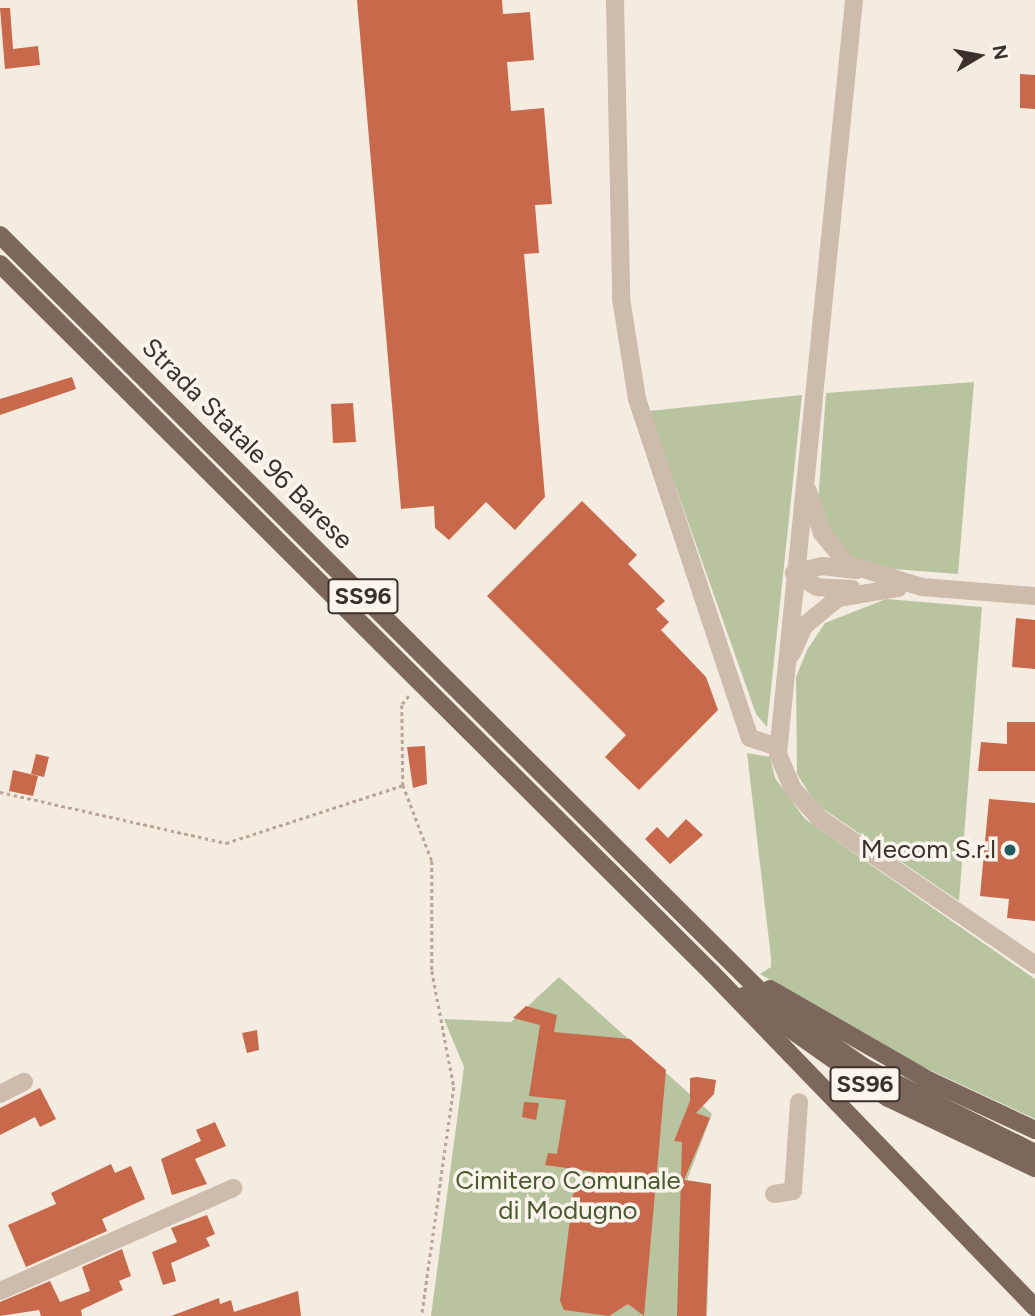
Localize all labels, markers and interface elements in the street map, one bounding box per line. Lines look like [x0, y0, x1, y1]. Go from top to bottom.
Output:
north arrow [944, 21, 1014, 91]
text: N [988, 43, 1013, 61]
street label: Strada Statale 96 Barese [135, 332, 359, 556]
road number: SS96 [326, 576, 400, 616]
place label: Mecom S.r.l [861, 834, 996, 866]
marker: Mecom S.r.l [1002, 842, 1018, 858]
road number: SS96 [828, 1064, 902, 1104]
park label: Cimitero Comunale di Modugno [455, 1165, 681, 1226]

